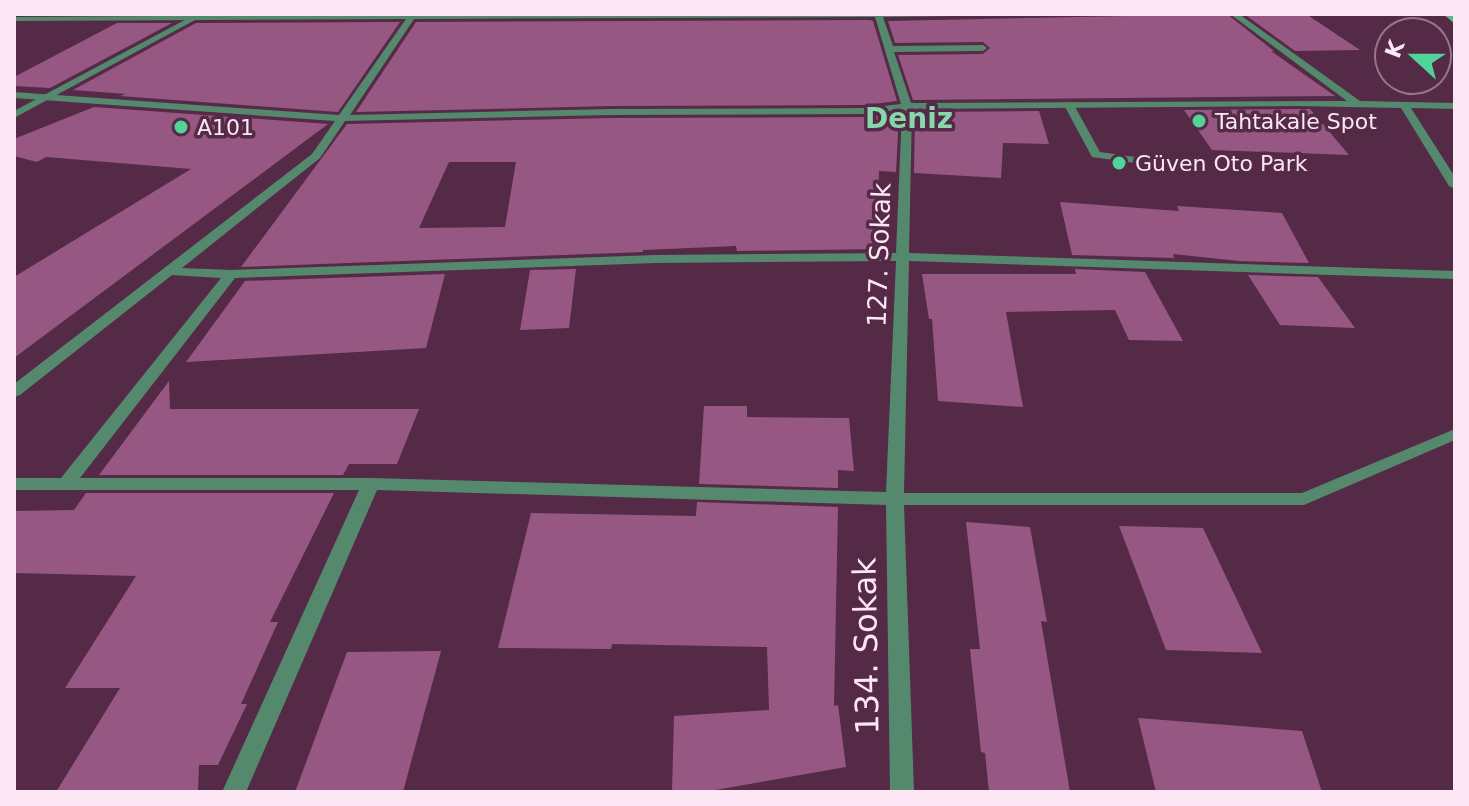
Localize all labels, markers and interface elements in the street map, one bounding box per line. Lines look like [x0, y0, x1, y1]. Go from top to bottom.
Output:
north arrow [1373, 16, 1453, 96]
text: K [1380, 36, 1410, 61]
district label: Deniz [865, 102, 953, 135]
place label: Tahtakale Spot [1214, 109, 1377, 134]
marker: Tahtakale Spot [1190, 112, 1208, 130]
place label: A101 [197, 115, 254, 140]
marker: A101 [172, 118, 190, 136]
place label: Güven Oto Park [1135, 151, 1308, 176]
marker: Güven Oto Park [1110, 154, 1128, 172]
street label: 127. Sokak [861, 182, 897, 328]
street label: 134. Sokak [845, 557, 887, 735]

